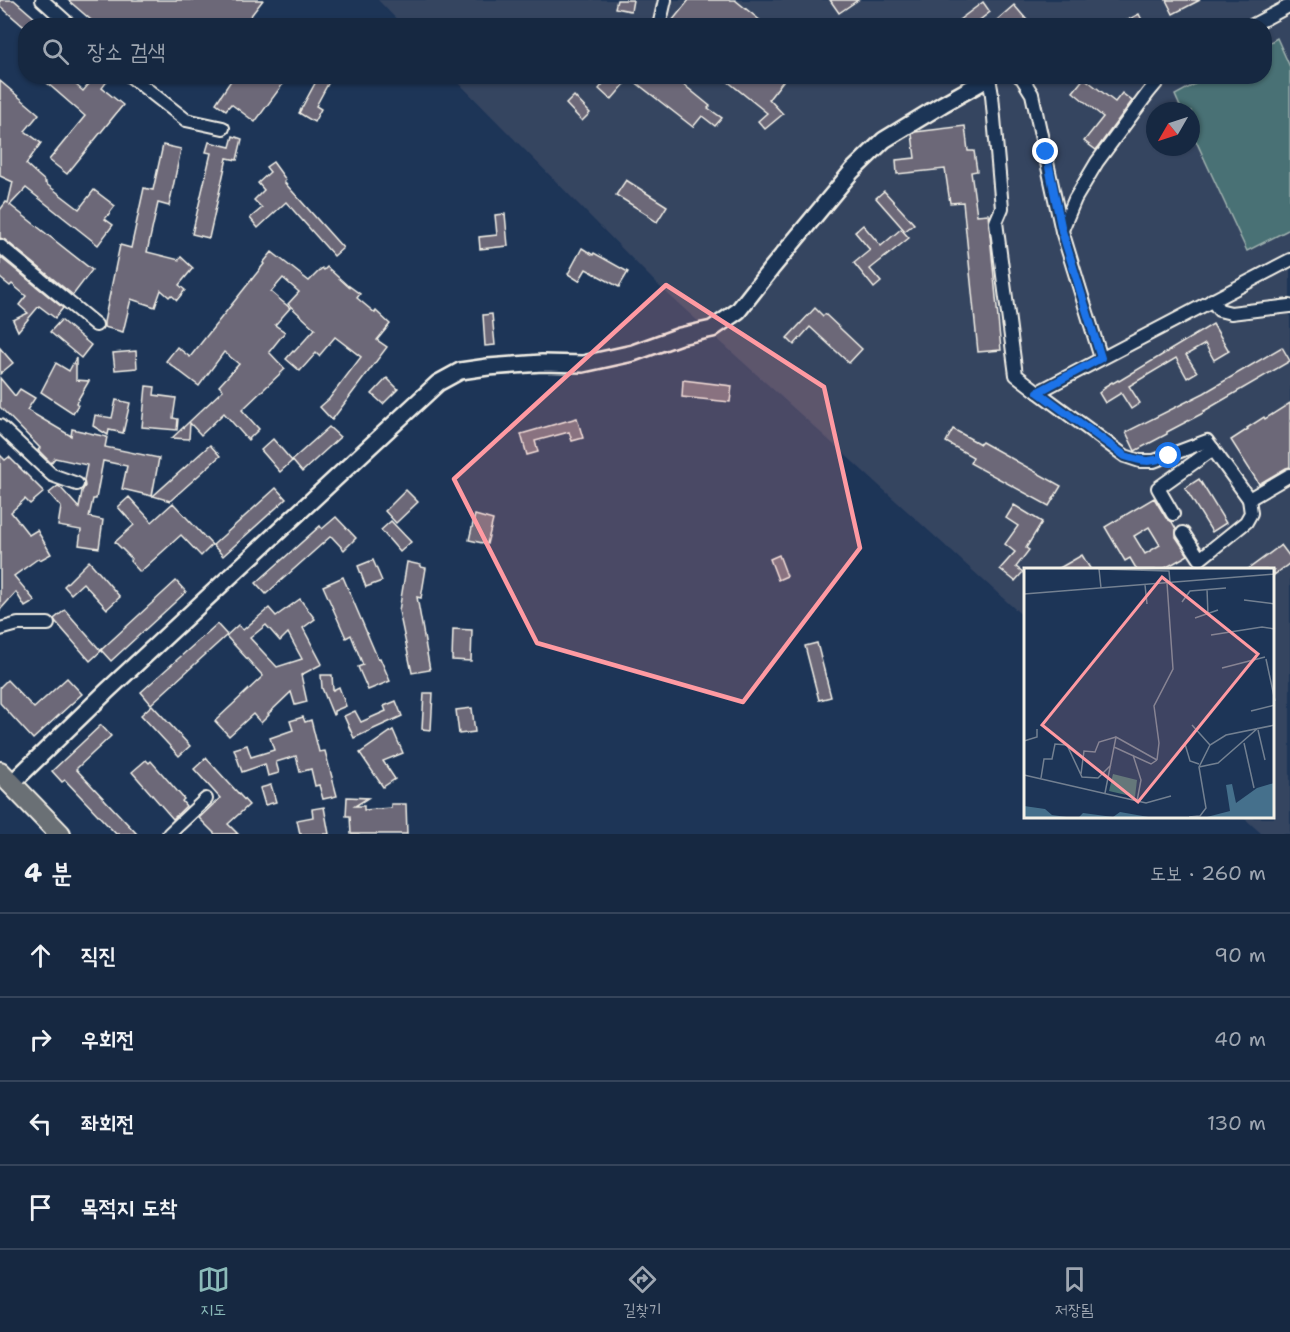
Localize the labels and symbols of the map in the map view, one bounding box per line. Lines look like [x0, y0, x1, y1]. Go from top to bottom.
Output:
north arrow [1146, 102, 1200, 156]
route end [1032, 138, 1058, 164]
route start [1155, 442, 1181, 468]
inset map [1024, 568, 1275, 819]

